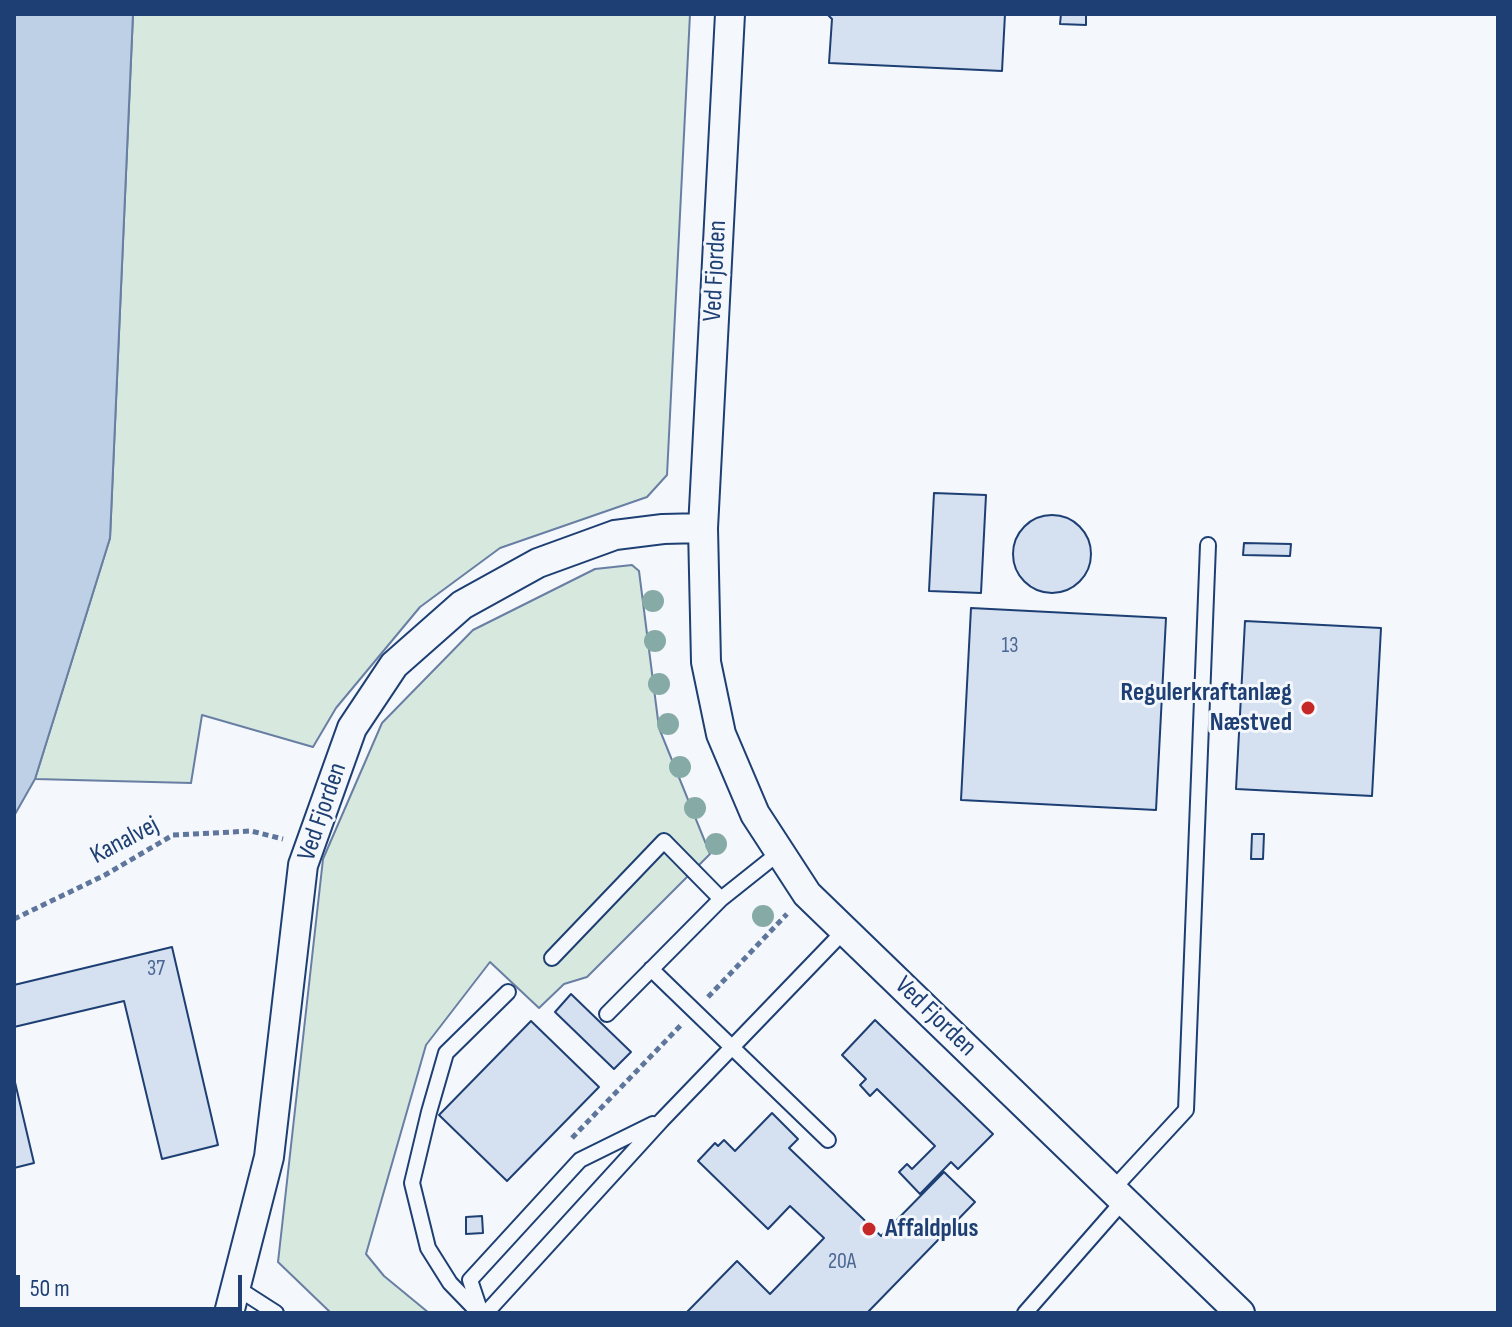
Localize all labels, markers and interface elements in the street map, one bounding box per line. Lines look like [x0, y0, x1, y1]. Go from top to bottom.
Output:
street label: Ved Fjorden [698, 220, 734, 322]
house number: 13 [1002, 633, 1018, 659]
place label: Regulerkraftanlæg Næstved [1121, 677, 1292, 738]
marker: Regulerkraftanlæg Næstved [1299, 699, 1317, 717]
street label: Ved Fjorden [292, 759, 354, 865]
street label: Kanalvej [86, 810, 164, 872]
house number: 37 [147, 956, 165, 982]
street label: Ved Fjorden [888, 971, 982, 1063]
place label: Affaldplus [885, 1213, 978, 1245]
marker: Affaldplus [860, 1220, 878, 1238]
house number: 20A [828, 1249, 856, 1275]
scale bar [20, 1259, 246, 1309]
text: 50 m [30, 1274, 70, 1303]

